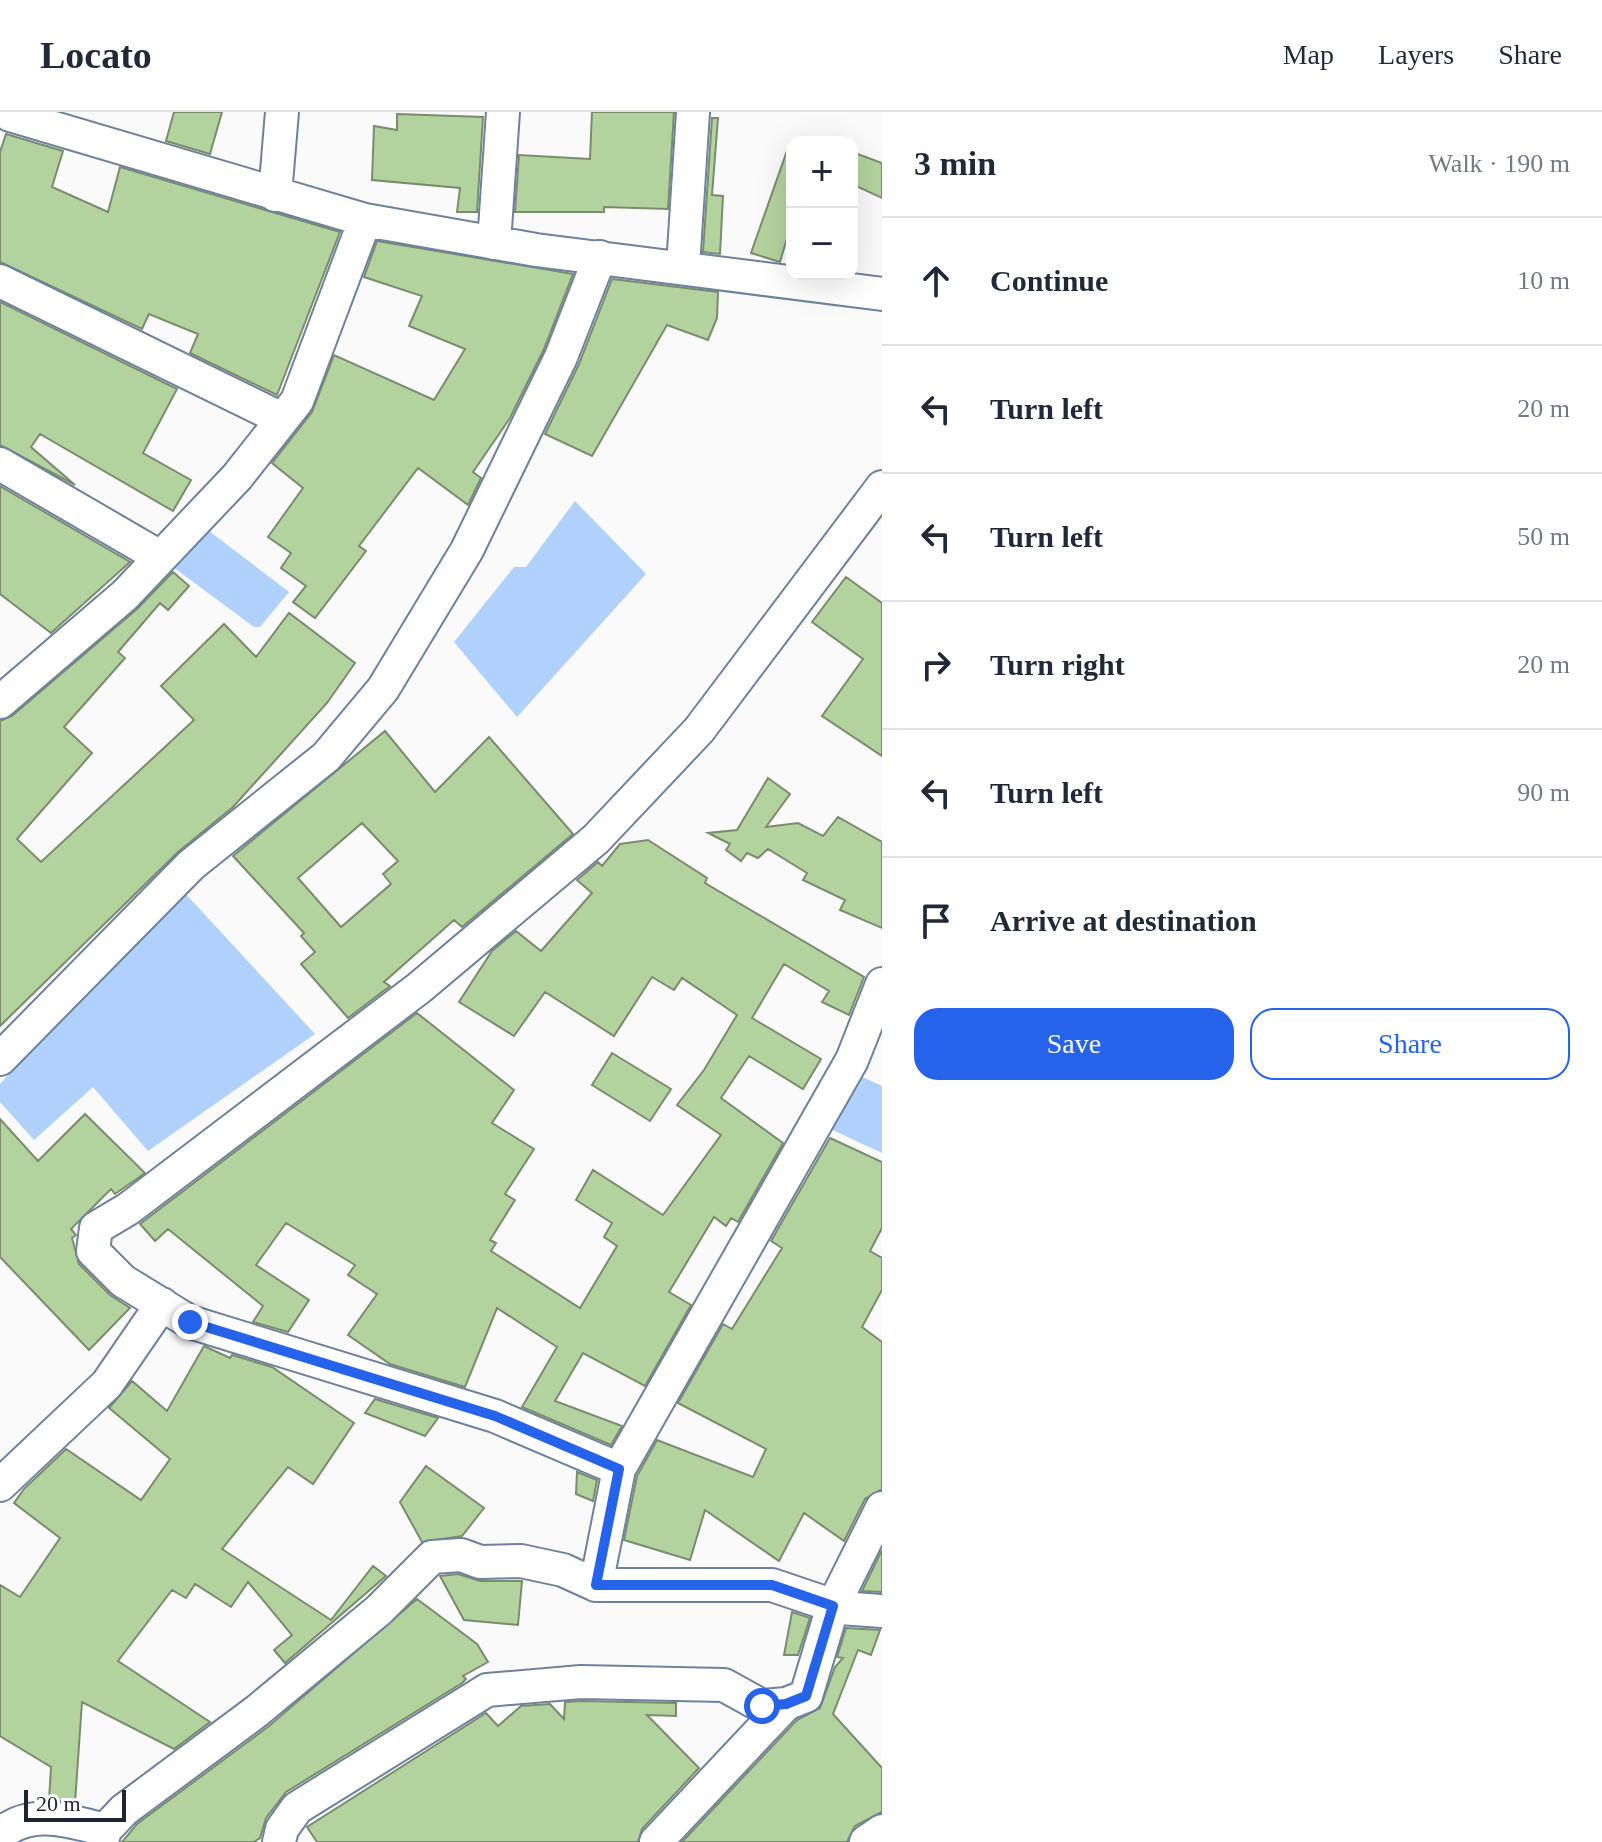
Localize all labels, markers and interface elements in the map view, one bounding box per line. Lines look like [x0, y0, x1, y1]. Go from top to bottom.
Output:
text: Locato [40, 34, 152, 76]
text: Map [1283, 39, 1334, 70]
text: Layers [1378, 39, 1454, 70]
text: Share [1498, 39, 1562, 70]
map controls [786, 136, 858, 280]
button: + [786, 136, 858, 208]
text: 3 min [914, 145, 996, 182]
text: Walk · 190 m [1428, 149, 1570, 178]
button: − [786, 208, 858, 280]
icon: ahead [914, 259, 958, 303]
text: Continue [990, 264, 1108, 297]
text: 10 m [1517, 266, 1570, 295]
icon: left [914, 387, 958, 431]
text: Turn left [990, 392, 1103, 425]
text: 20 m [1517, 394, 1570, 423]
icon: left [914, 515, 958, 559]
text: Turn left [990, 520, 1103, 553]
text: 50 m [1517, 522, 1570, 551]
icon: right [914, 643, 958, 687]
text: Turn right [990, 648, 1125, 681]
text: 20 m [1517, 650, 1570, 679]
icon: left [914, 771, 958, 815]
text: Turn left [990, 776, 1103, 809]
text: 90 m [1517, 778, 1570, 807]
icon: arrive [914, 899, 958, 943]
text: Arrive at destination [990, 904, 1257, 937]
button: Save [914, 1008, 1234, 1080]
button: Share [1250, 1008, 1570, 1080]
route end [172, 1304, 208, 1340]
route start [744, 1688, 780, 1724]
scale bar [24, 1786, 126, 1822]
text: 20 m [36, 1791, 81, 1816]

